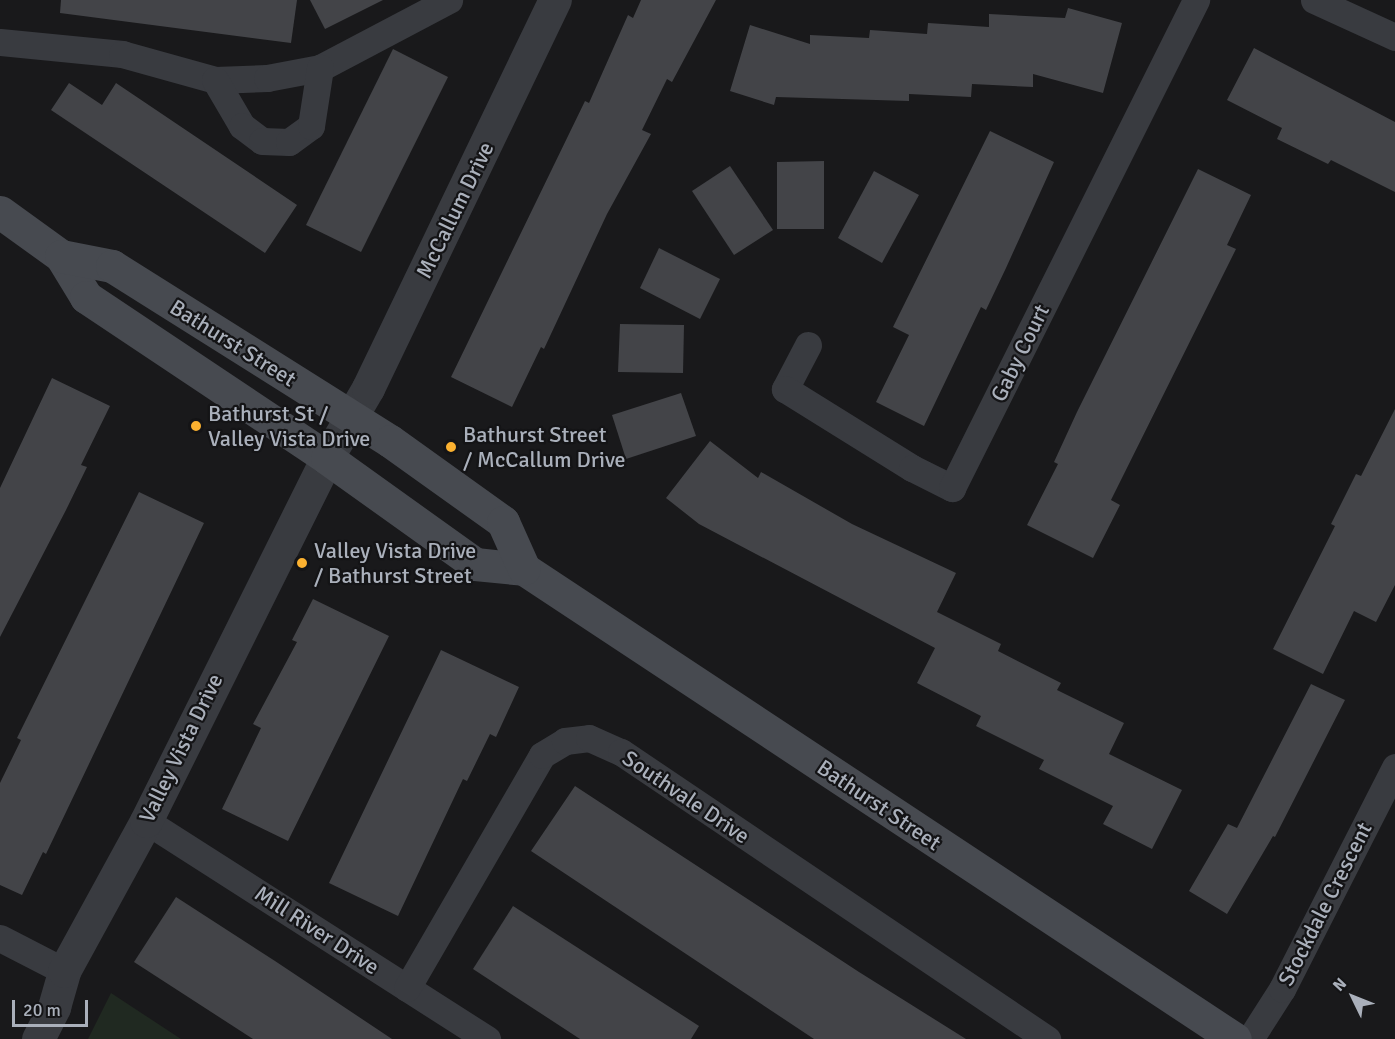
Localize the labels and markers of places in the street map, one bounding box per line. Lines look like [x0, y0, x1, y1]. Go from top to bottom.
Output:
place label: Bathurst St / Valley Vista Drive [208, 400, 370, 452]
marker: Bathurst St / Valley Vista Drive [189, 419, 203, 433]
place label: Bathurst Street / McCallum Drive [463, 421, 626, 472]
marker: Bathurst Street / McCallum Drive [444, 440, 458, 454]
place label: Valley Vista Drive / Bathurst Street [314, 537, 476, 588]
marker: Valley Vista Drive / Bathurst Street [295, 556, 309, 570]

